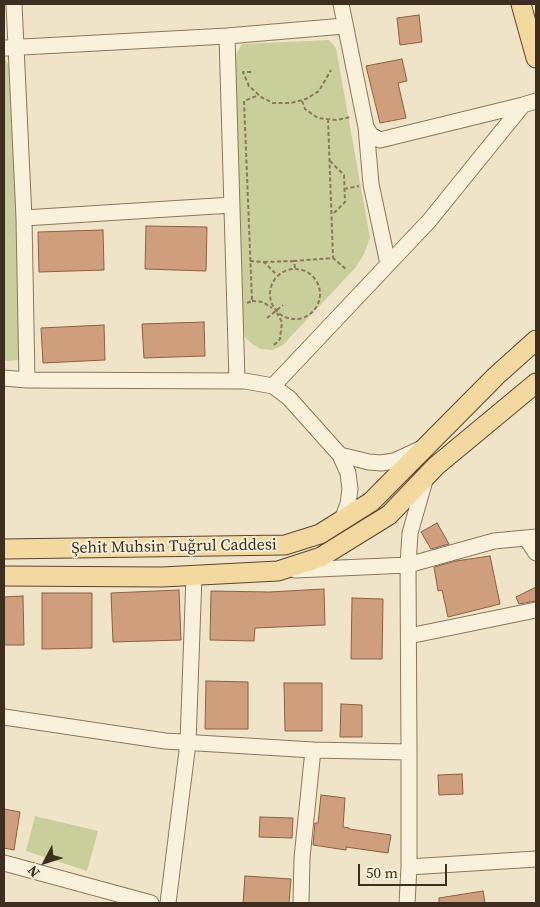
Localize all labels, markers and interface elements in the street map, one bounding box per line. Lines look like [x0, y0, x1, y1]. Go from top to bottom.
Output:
street label: Şehit Muhsin Tuğrul Caddesi [71, 536, 277, 558]
north arrow [20, 837, 70, 887]
scale bar [360, 854, 449, 886]
text: N [23, 861, 44, 882]
text: 50 m [366, 862, 398, 883]

